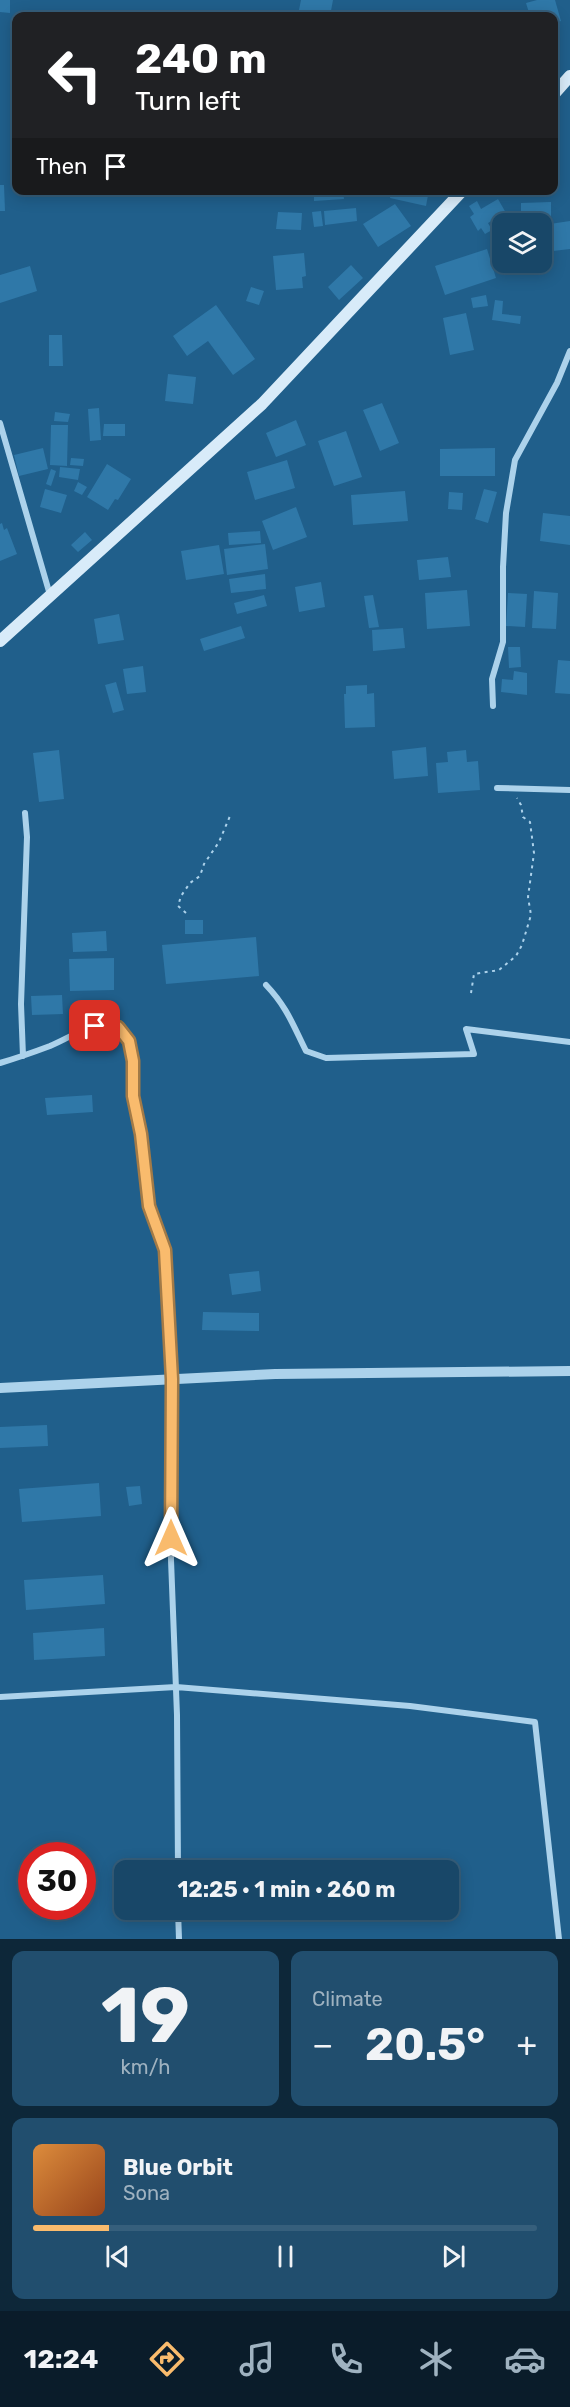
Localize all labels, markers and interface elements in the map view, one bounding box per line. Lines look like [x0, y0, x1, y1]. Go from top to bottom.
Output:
text: 240 m [135, 34, 267, 84]
icon: left [36, 36, 114, 114]
text: Turn left [135, 85, 240, 117]
icon: arrive [99, 150, 132, 183]
text: Then [36, 153, 87, 180]
map controls [492, 213, 552, 273]
button: layers [492, 213, 552, 273]
pin [69, 1000, 120, 1051]
icon: arrive [78, 1009, 111, 1042]
position arrow [139, 1506, 203, 1570]
speed limit sign: 30 [18, 1842, 96, 1920]
text: 12:25 · 1 min · 260 m [177, 1876, 396, 1903]
text: 19 [101, 1969, 190, 2062]
text: Climate [312, 1987, 383, 2011]
text: 20.5° [365, 2018, 485, 2071]
text: − [312, 2025, 333, 2064]
text: + [516, 2025, 537, 2064]
text: km/h [121, 2055, 170, 2079]
text: Blue Orbit [123, 2154, 233, 2181]
text: Sona [123, 2181, 170, 2205]
icon: previous [101, 2240, 134, 2273]
icon: pause [269, 2240, 302, 2273]
icon: next [437, 2240, 470, 2273]
icon: directions [146, 2338, 188, 2380]
icon: music [236, 2338, 278, 2380]
icon: phone [325, 2338, 367, 2380]
icon: climate [415, 2338, 457, 2380]
icon: car [504, 2338, 546, 2380]
text: 12:24 [24, 2343, 99, 2375]

